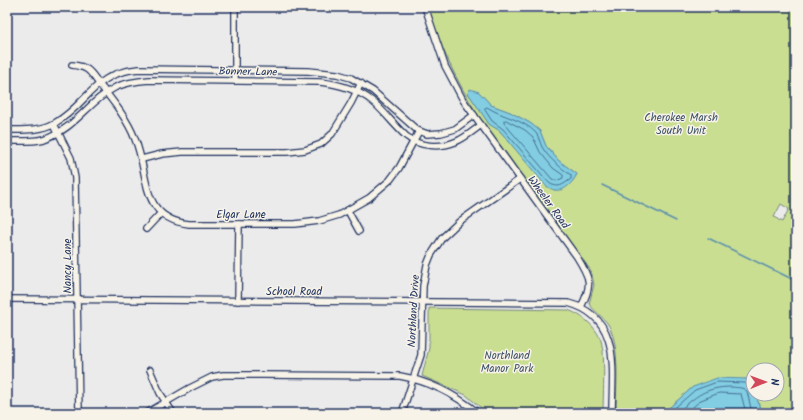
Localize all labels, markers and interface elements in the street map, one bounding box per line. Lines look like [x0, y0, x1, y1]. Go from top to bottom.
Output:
street label: Bonner Lane [218, 62, 278, 82]
park label: Cherokee Marsh South Unit [644, 109, 718, 140]
street label: Wheeler Road [523, 172, 574, 233]
street label: Elgar Lane [216, 206, 266, 224]
street label: Nancy Lane [59, 238, 77, 293]
street label: Northland Drive [403, 274, 425, 348]
street label: School Road [266, 283, 322, 301]
park label: Northland Manor Park [481, 347, 534, 378]
north arrow [745, 362, 785, 402]
text: N [765, 378, 783, 386]

